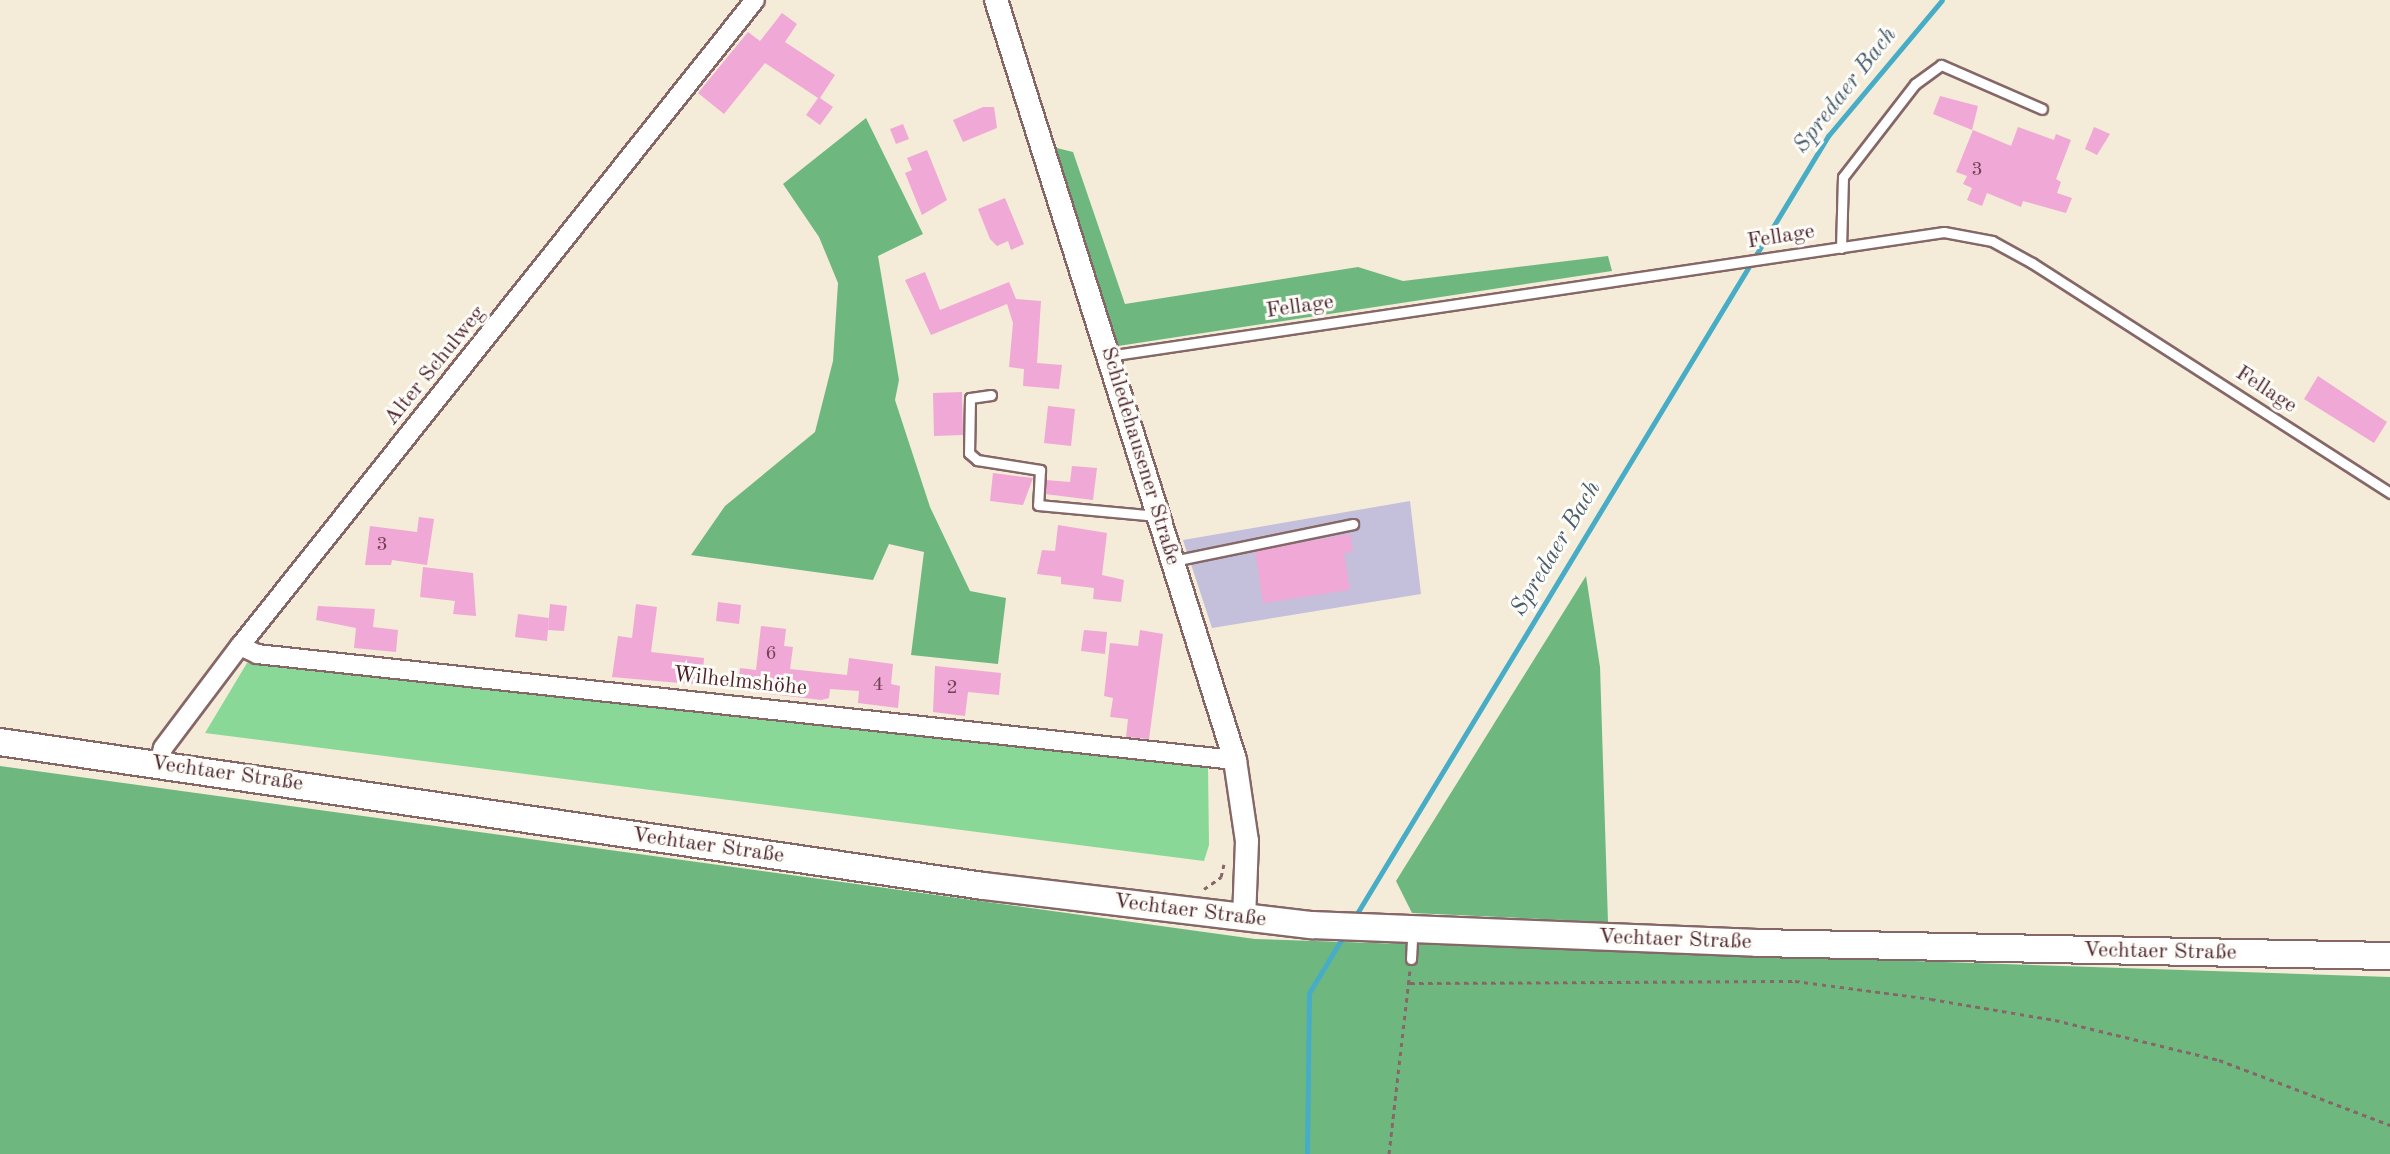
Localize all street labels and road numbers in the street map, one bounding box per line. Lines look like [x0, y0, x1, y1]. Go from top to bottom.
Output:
street label: Fellage [1745, 219, 1817, 255]
street label: Fellage [1264, 289, 1336, 325]
street label: Alter Schulweg [379, 301, 491, 431]
street label: Schledehausener Straße [1094, 343, 1186, 569]
street label: Fellage [2230, 360, 2302, 420]
street label: Wilhelmshöhe [672, 662, 808, 702]
street label: Vechtaer Straße [149, 750, 305, 798]
street label: Vechtaer Straße [630, 822, 786, 870]
street label: Vechtaer Straße [1112, 889, 1268, 933]
street label: Vechtaer Straße [1598, 924, 1752, 956]
street label: Vechtaer Straße [2083, 937, 2237, 967]

